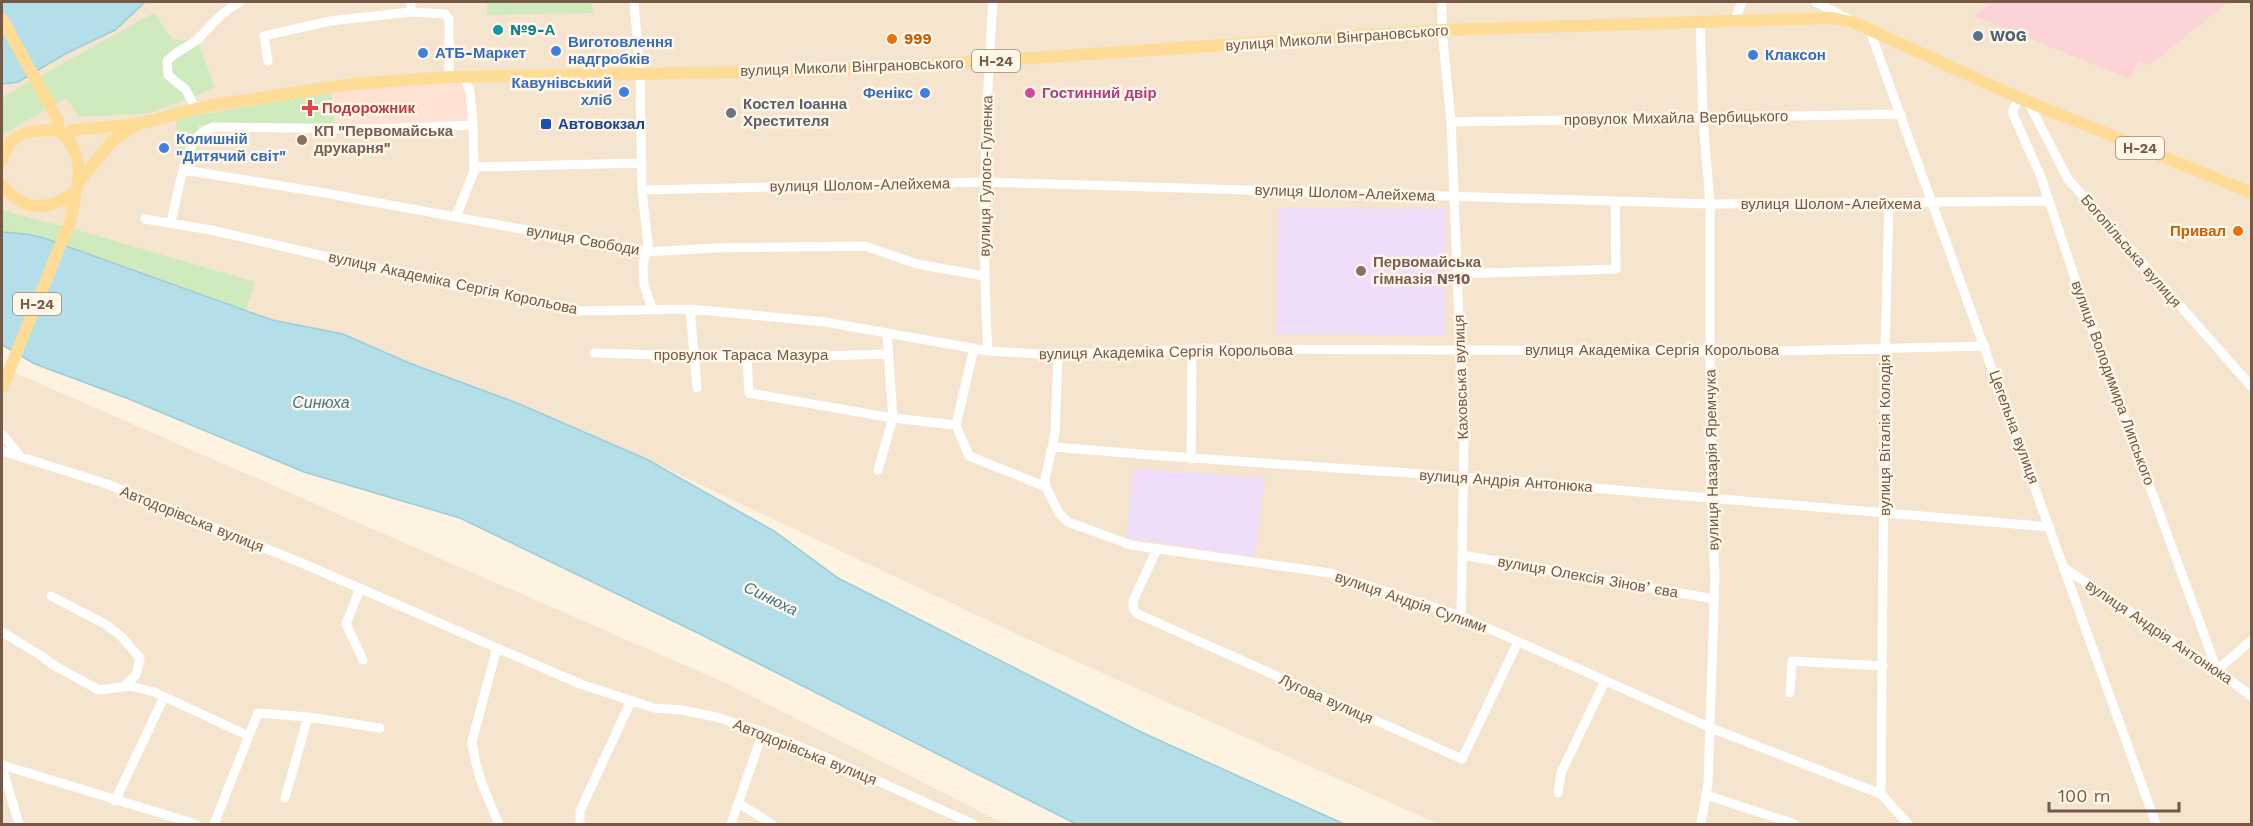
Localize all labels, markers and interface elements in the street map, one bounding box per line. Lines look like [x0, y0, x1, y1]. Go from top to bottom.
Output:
place label: №9-А [510, 21, 556, 39]
street label: вулиця Миколи Вінграновського [1225, 21, 1449, 55]
marker: №9-А [491, 23, 505, 37]
place label: WOG [1990, 27, 2027, 45]
marker: WOG [1971, 29, 1985, 43]
place label: 999 [904, 30, 932, 48]
marker: 999 [885, 32, 899, 46]
place label: Виготовлення надгробків [568, 33, 673, 68]
place label: АТБ-Маркет [435, 44, 526, 62]
marker: Виготовлення надгробків [549, 44, 563, 58]
marker: АТБ-Маркет [416, 46, 430, 60]
place label: Клаксон [1765, 46, 1826, 64]
marker: Клаксон [1746, 48, 1760, 62]
road number: Н-24 [972, 50, 1020, 72]
street label: вулиця Миколи Вінграновського [740, 54, 964, 80]
place label: Кавунівський хліб [512, 74, 612, 109]
place label: Фенікс [863, 84, 913, 102]
place label: Гостинний двір [1042, 84, 1157, 102]
marker: Кавунівський хліб [617, 85, 631, 99]
marker: Фенікс [918, 86, 932, 100]
marker: Гостинний двір [1023, 86, 1037, 100]
place label: Костел Іоанна Хрестителя [743, 95, 848, 130]
street label: вулиця Гулого-Гуленка [976, 95, 996, 257]
place label: Подорожник [322, 99, 415, 117]
marker: Подорожник [303, 101, 317, 115]
marker: Костел Іоанна Хрестителя [724, 106, 738, 120]
street label: провулок Михайла Вербицького [1564, 107, 1788, 129]
place label: Автовокзал [558, 115, 645, 133]
marker: Автовокзал [539, 117, 553, 131]
place label: КП "Первомайська друкарня" [314, 122, 454, 157]
place label: Колишній "Дитячий світ" [176, 130, 286, 165]
marker: КП "Первомайська друкарня" [295, 133, 309, 147]
road number: Н-24 [2116, 137, 2164, 159]
marker: Колишній "Дитячий світ" [157, 141, 171, 155]
street label: вулиця Шолом-Алейхема [770, 174, 951, 196]
street label: вулиця Шолом-Алейхема [1254, 181, 1436, 205]
street label: Богопільська вулиця [2077, 191, 2185, 311]
street label: вулиця Шолом-Алейхема [1741, 195, 1922, 213]
street label: вулиця Свободи [525, 221, 641, 259]
place label: Привал [2170, 222, 2226, 240]
marker: Привал [2231, 224, 2245, 238]
street label: вулиця Академіка Сергія Корольова [327, 248, 580, 318]
place label: Первомайська гімназія №10 [1373, 253, 1482, 288]
marker: Первомайська гімназія №10 [1354, 264, 1368, 278]
street label: вулиця Володимира Липського [2068, 278, 2158, 488]
road number: Н-24 [13, 293, 61, 315]
street label: Каховська вулиця [1450, 314, 1472, 440]
street label: вулиця Академіка Сергія Корольова [1039, 341, 1294, 363]
street label: вулиця Академіка Сергія Корольова [1525, 341, 1780, 359]
street label: провулок Тараса Мазура [654, 346, 829, 364]
street label: вулиця Віталія Колодія [1876, 354, 1894, 516]
street label: Цегельна вулиця [1985, 368, 2043, 486]
street label: вулиця Назарія Яремчука [1701, 369, 1723, 551]
water label: Синюха [292, 393, 350, 412]
street label: вулиця Андрія Антонюка [1419, 466, 1594, 496]
street label: Автодорівська вулиця [118, 482, 266, 556]
street label: вулиця Олексія Зіновʼєва [1496, 552, 1680, 602]
street label: вулиця Андрія Сулими [1333, 568, 1489, 636]
street label: вулиця Андрія Антонюка [2082, 576, 2237, 688]
water label: Синюха [741, 577, 801, 620]
street label: Лугова вулиця [1276, 670, 1376, 728]
street label: Автодорівська вулиця [731, 715, 879, 789]
scale bar [2049, 775, 2180, 813]
text: 100 m [2058, 785, 2111, 806]

